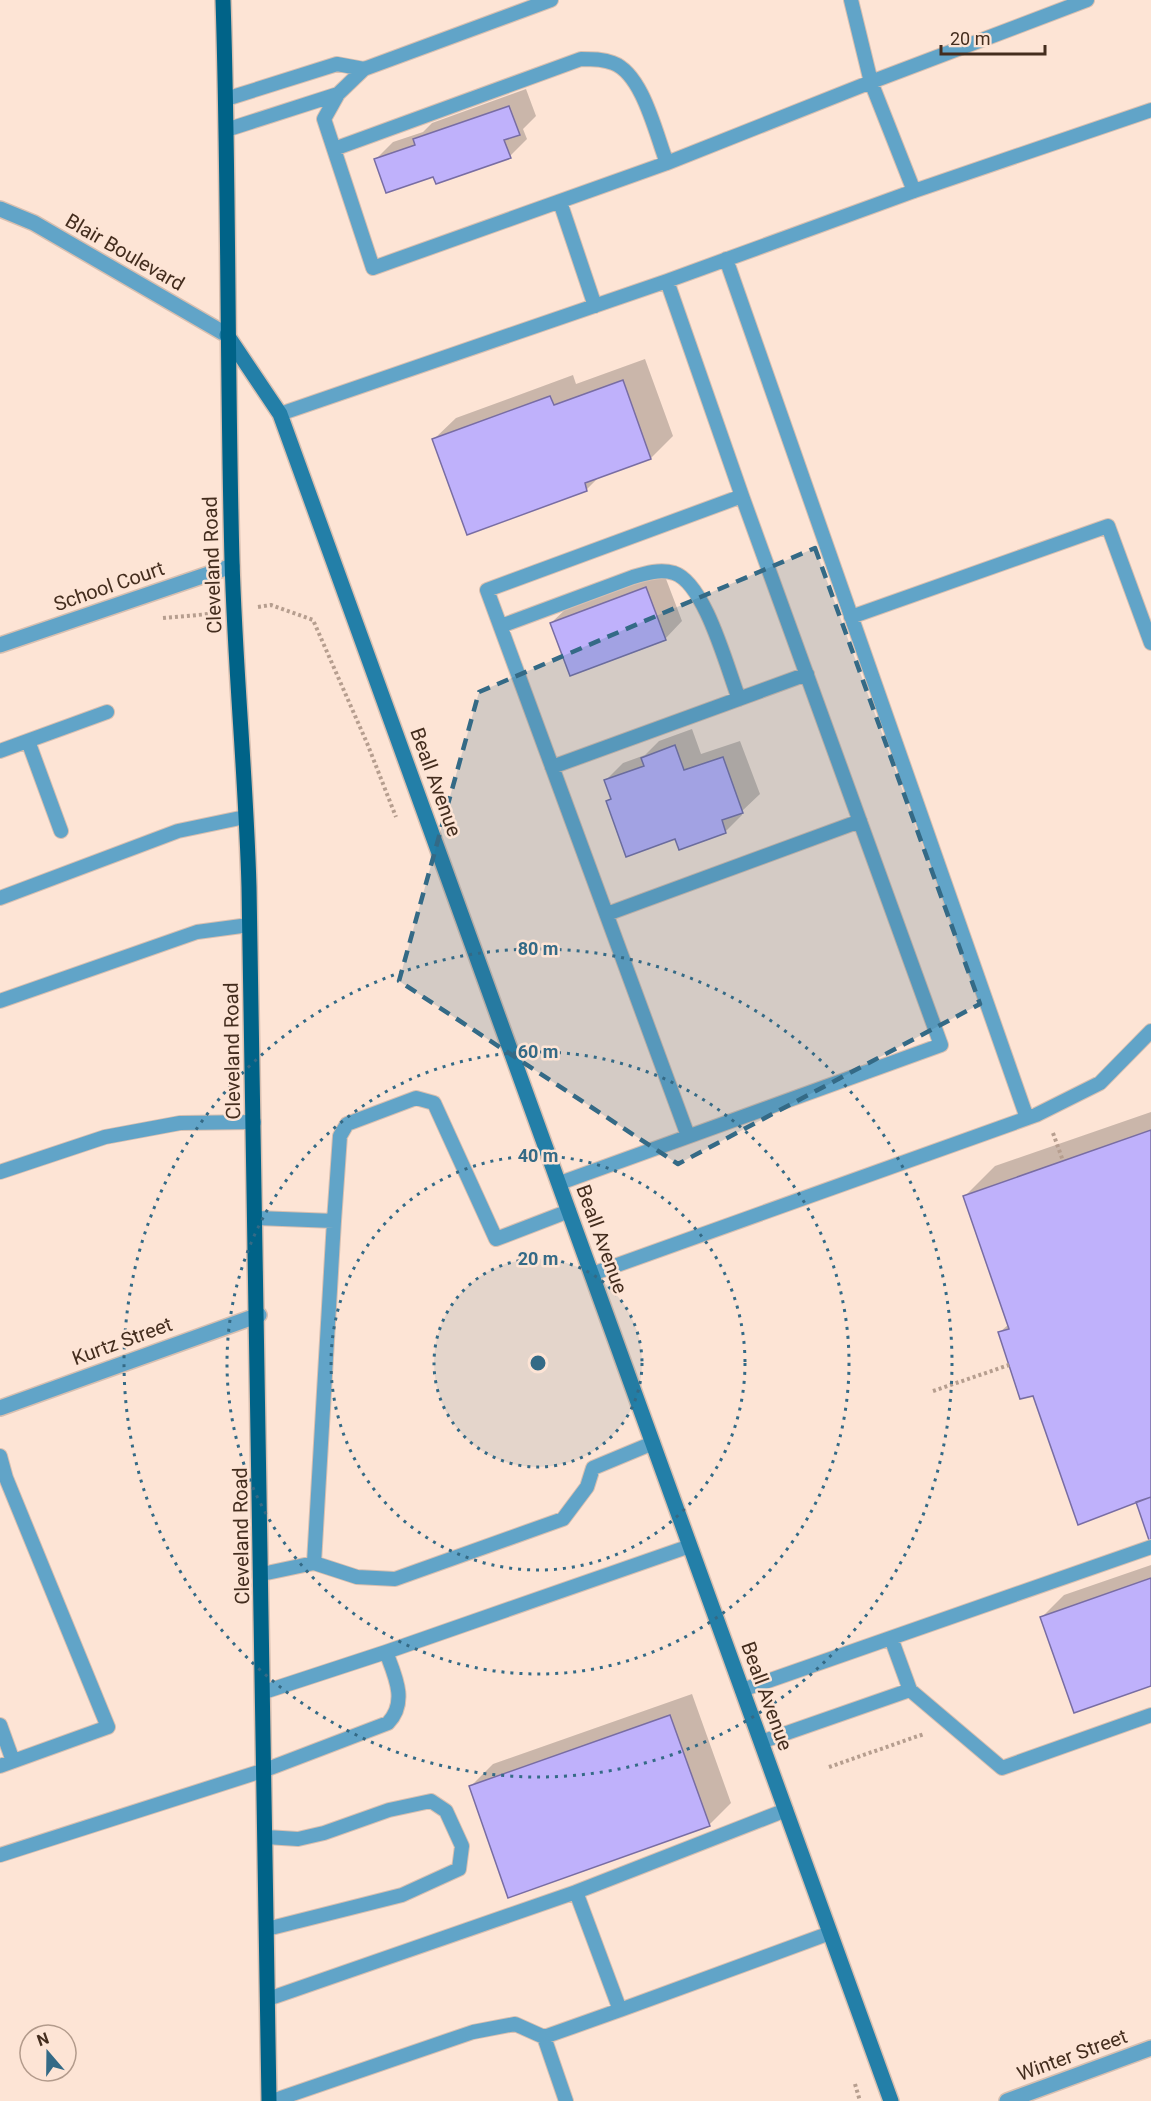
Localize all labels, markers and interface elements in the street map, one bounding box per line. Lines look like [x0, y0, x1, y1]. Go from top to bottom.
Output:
scale bar [941, 18, 1044, 56]
text: 20 m [950, 28, 990, 49]
street label: Blair Boulevard [61, 208, 189, 296]
street label: Cleveland Road [198, 496, 226, 634]
street label: School Court [51, 556, 167, 616]
street label: Beall Avenue [405, 724, 467, 840]
text: 80 m [518, 938, 558, 959]
street label: Cleveland Road [219, 982, 245, 1120]
text: 60 m [518, 1041, 558, 1062]
text: 40 m [518, 1145, 558, 1166]
street label: Beall Avenue [571, 1181, 633, 1297]
text: 20 m [518, 1248, 558, 1269]
street label: Kurtz Street [69, 1312, 175, 1370]
centre of rings [528, 1353, 548, 1373]
street label: Cleveland Road [228, 1467, 254, 1605]
street label: Beall Avenue [736, 1638, 798, 1754]
north arrow [18, 2023, 78, 2083]
street label: Winter Street [1014, 2024, 1130, 2086]
text: N [34, 2029, 52, 2050]

